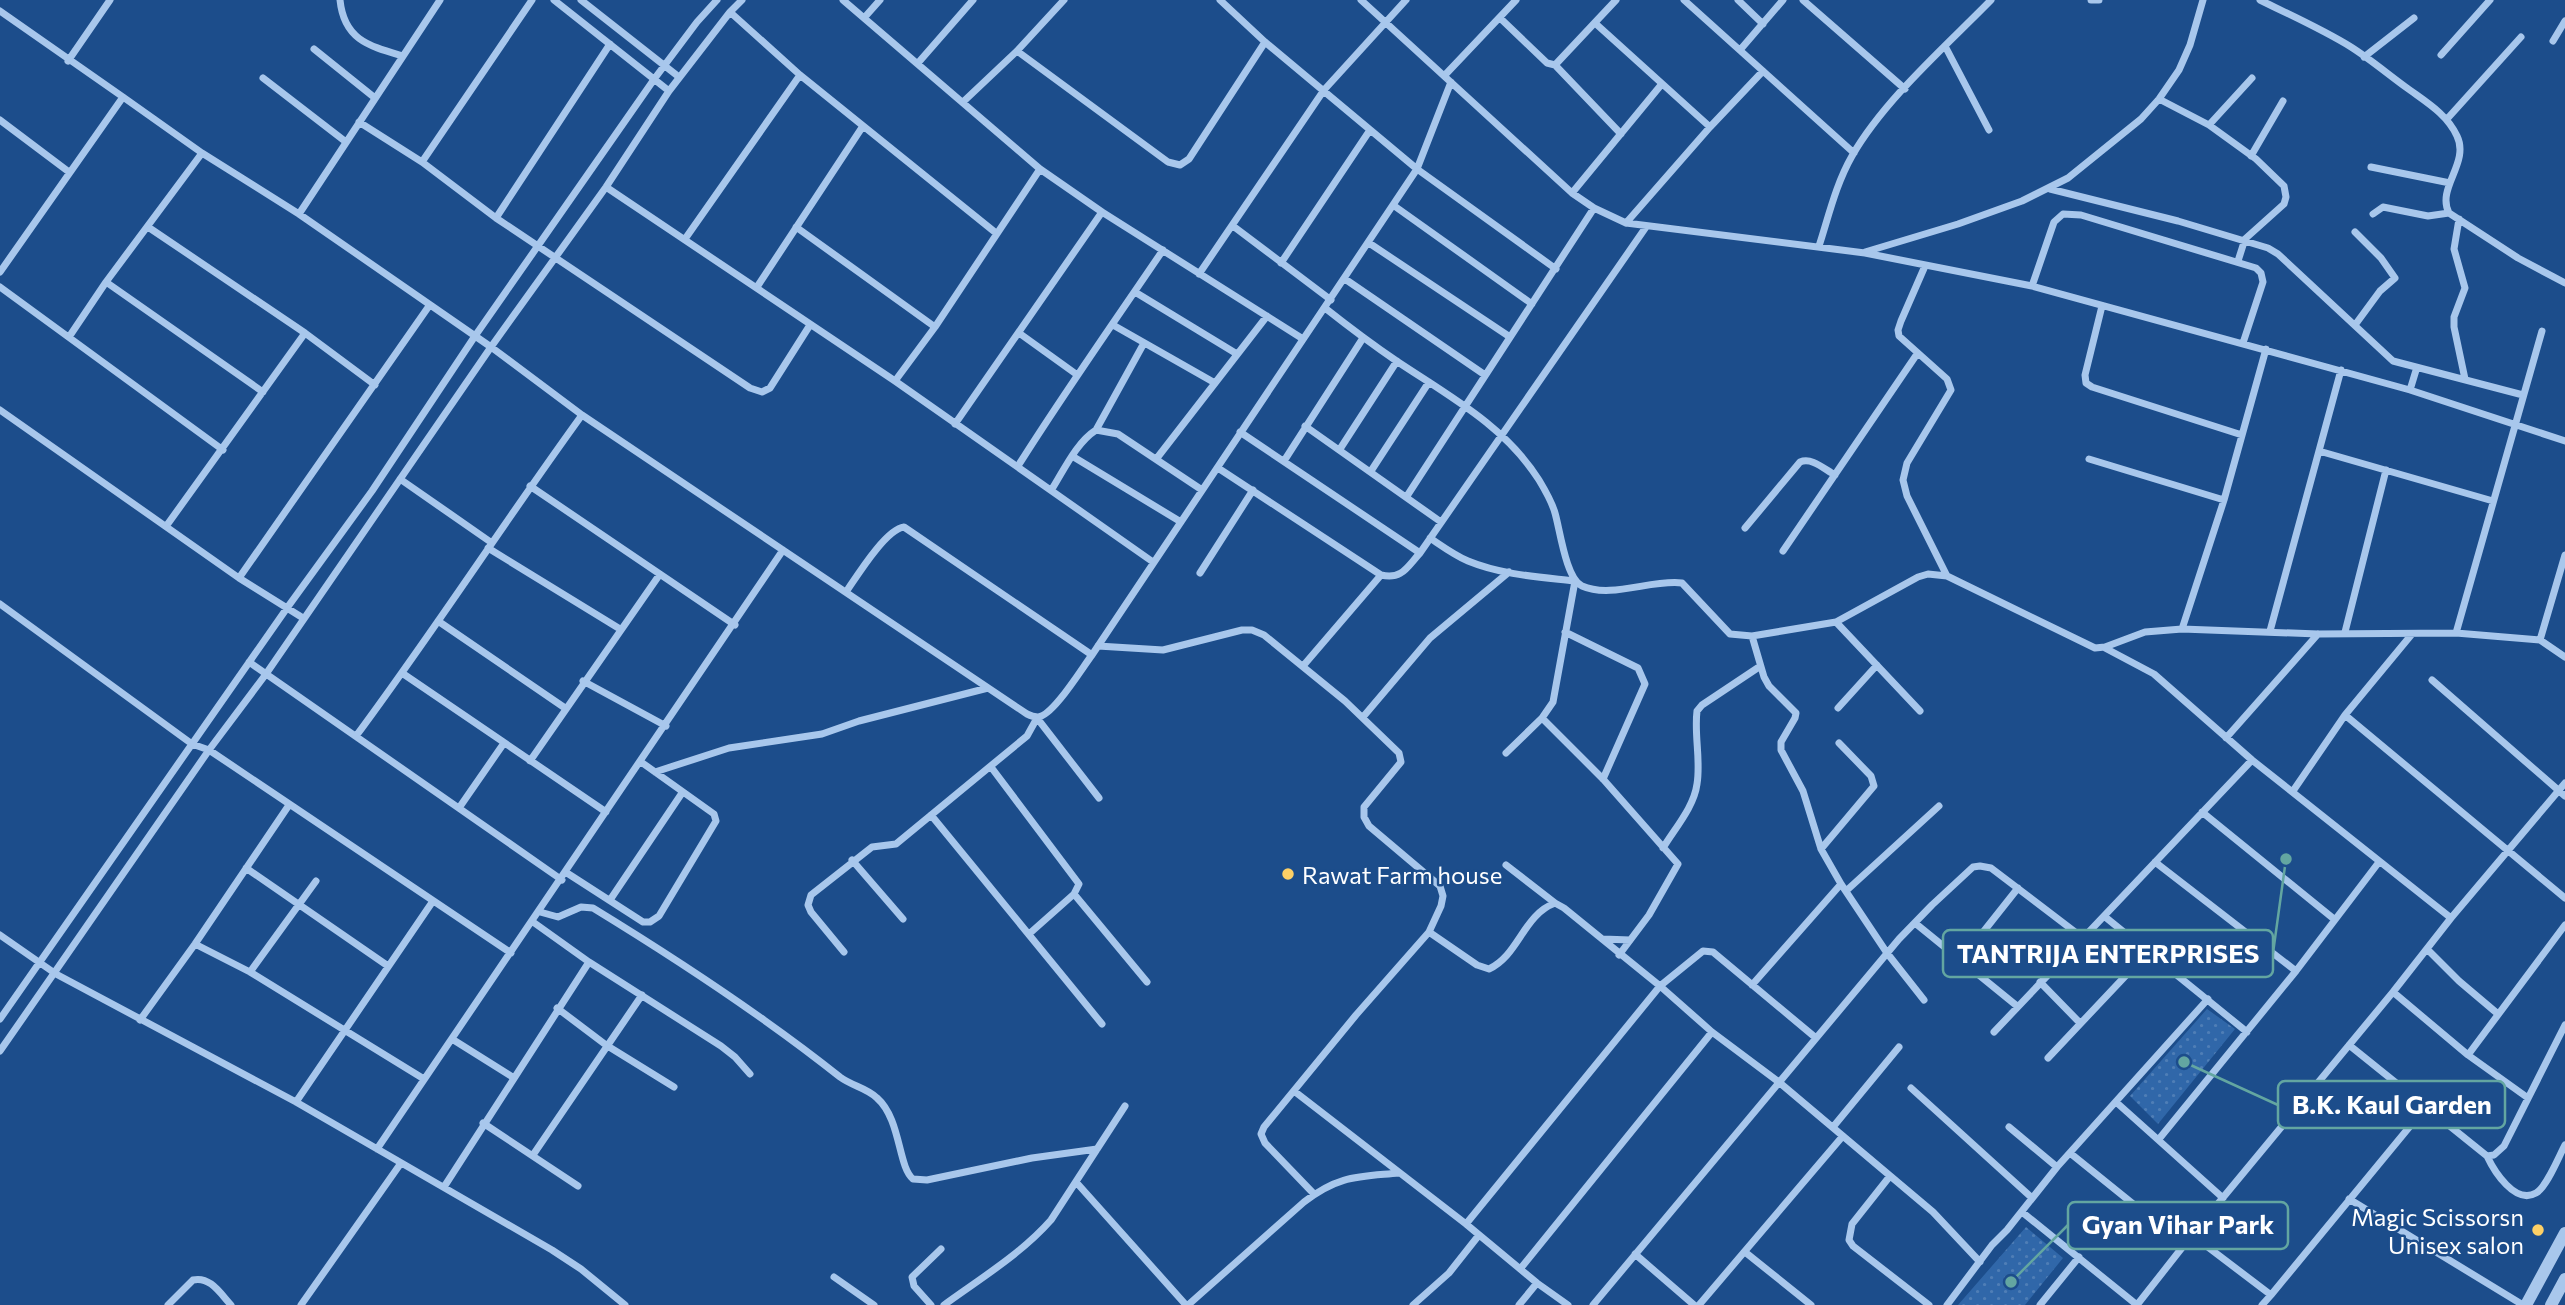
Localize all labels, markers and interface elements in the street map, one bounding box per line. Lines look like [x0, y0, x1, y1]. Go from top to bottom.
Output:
place label: Rawat Farm house [1302, 860, 1502, 889]
marker: Rawat Farm house [1280, 866, 1296, 882]
callout: TANTRIJA ENTERPRISES [1943, 930, 2273, 977]
text: TANTRIJA ENTERPRISES [1957, 937, 2259, 968]
callout: B.K. Kaul Garden [2278, 1081, 2505, 1128]
text: B.K. Kaul Garden [2292, 1088, 2492, 1119]
callout: Gyan Vihar Park [2068, 1202, 2288, 1249]
place label: Magic Scissorsn Unisex salon [2351, 1202, 2524, 1259]
text: Gyan Vihar Park [2082, 1208, 2274, 1239]
marker: Magic Scissorsn Unisex salon [2530, 1222, 2546, 1238]

